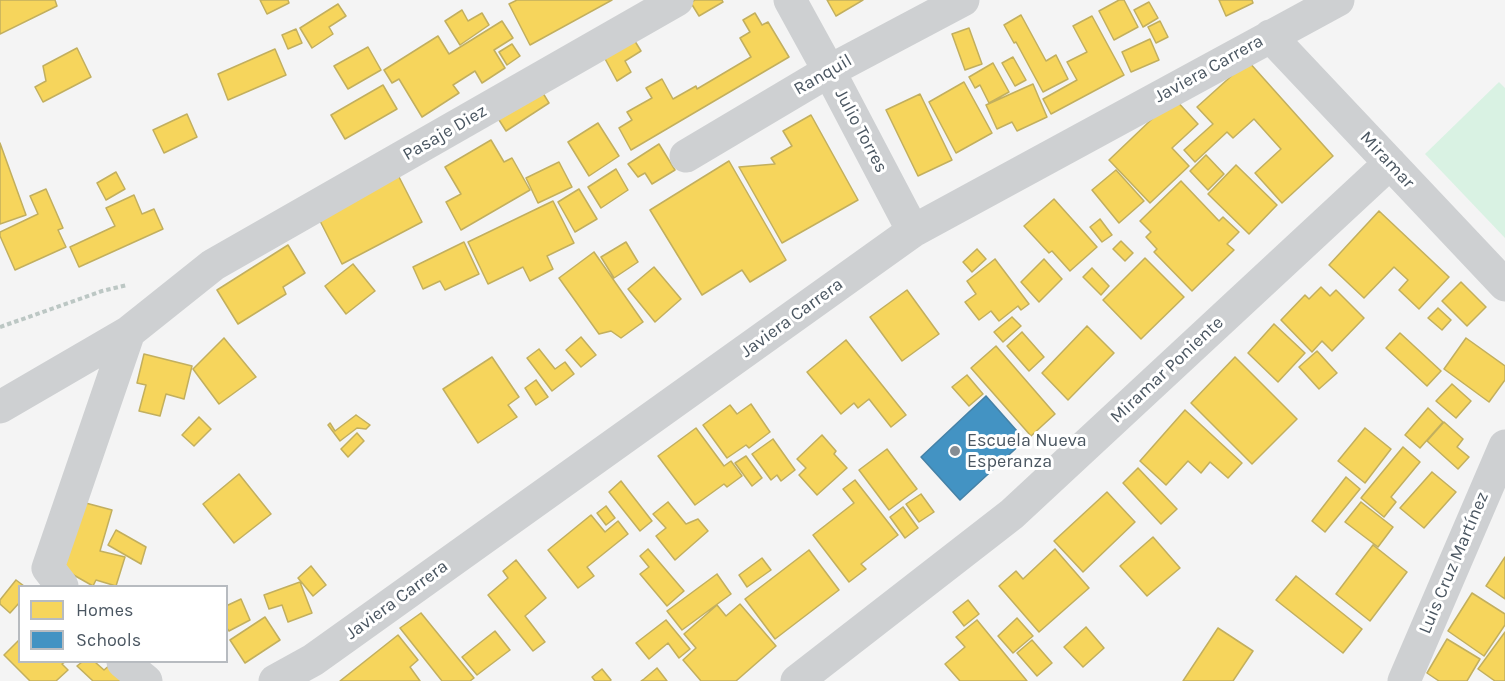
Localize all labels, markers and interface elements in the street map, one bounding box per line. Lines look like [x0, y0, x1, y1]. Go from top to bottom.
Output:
street label: Javiera Carrera [1151, 30, 1267, 108]
street label: Ranquil [790, 50, 856, 100]
street label: Julio Torres [830, 85, 892, 177]
street label: Pasaje Diez [399, 100, 491, 166]
street label: Miramar [1355, 127, 1419, 193]
street label: Javiera Carrera [737, 274, 847, 362]
street label: Miramar Poniente [1106, 312, 1228, 428]
place label: Escuela Nueva Esperanza [967, 430, 1087, 472]
marker: Escuela Nueva Esperanza [948, 444, 962, 458]
street label: Luis Cruz Martínez [1414, 489, 1494, 637]
street label: Javiera Carrera [342, 556, 452, 644]
legend [18, 585, 228, 663]
text: Homes [76, 599, 133, 621]
text: Schools [76, 629, 141, 651]

